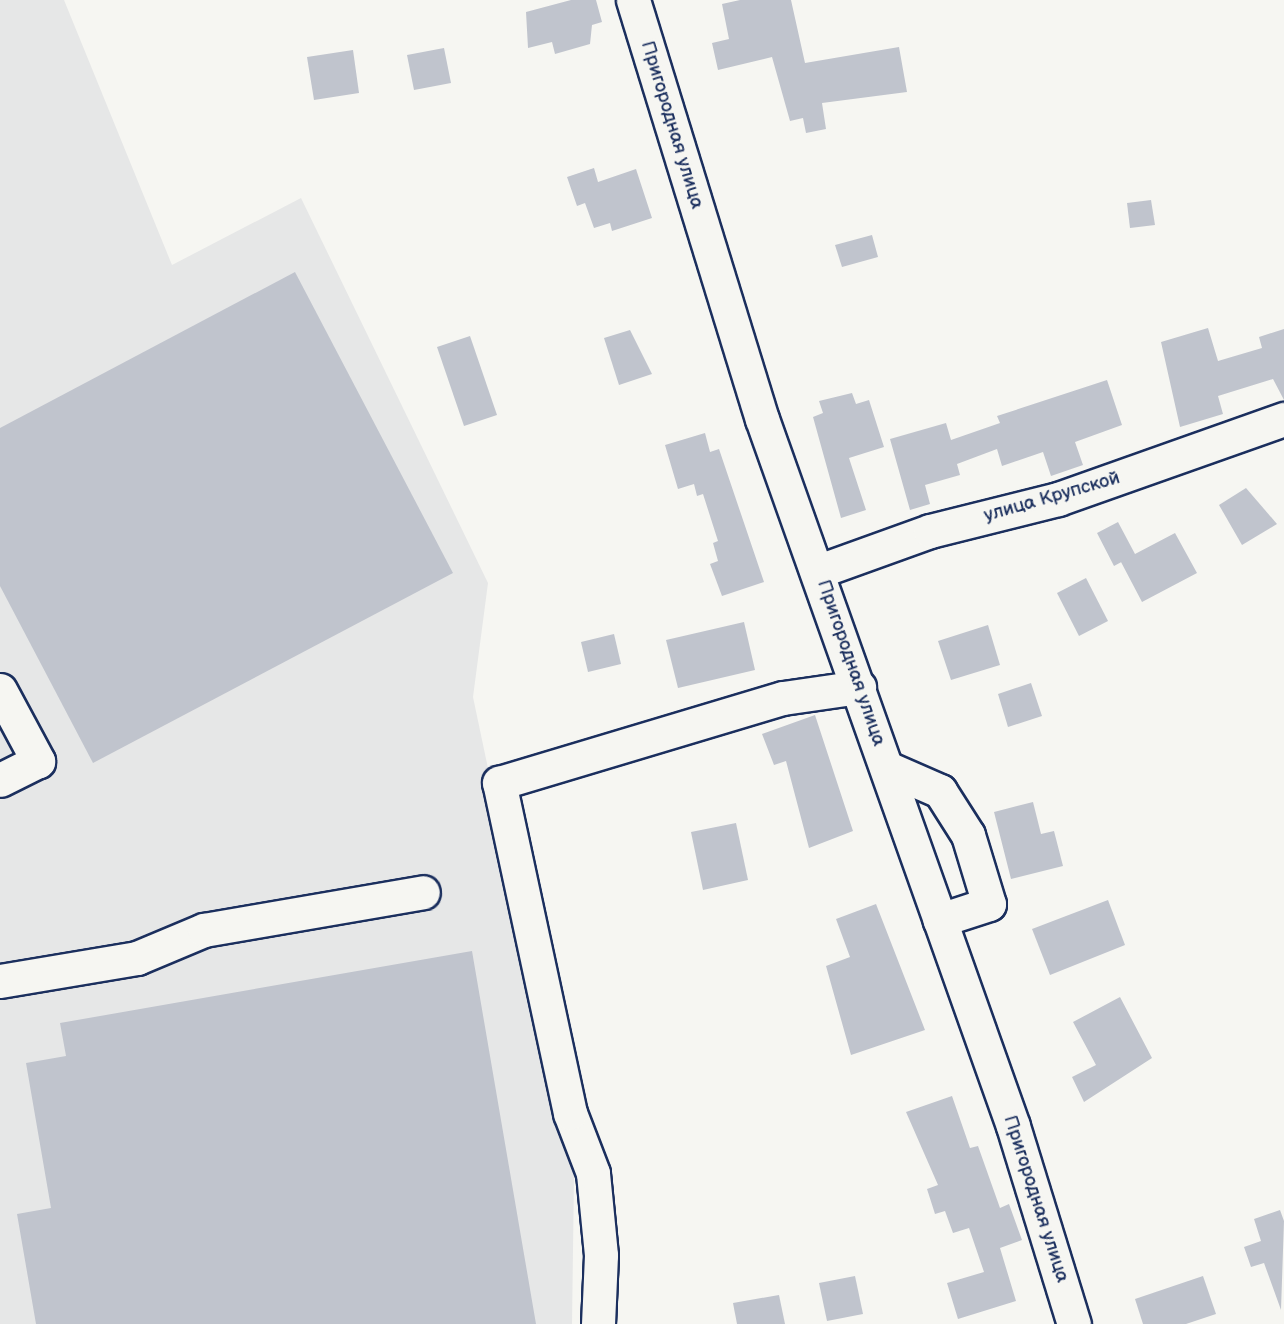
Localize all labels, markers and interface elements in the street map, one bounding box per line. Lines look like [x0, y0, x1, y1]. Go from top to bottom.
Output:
street label: Пригородная улица [636, 38, 708, 212]
street label: улица Крупской [981, 467, 1123, 527]
street label: Пригородная улица [812, 577, 890, 749]
street label: Пригородная улица [998, 1113, 1074, 1285]

